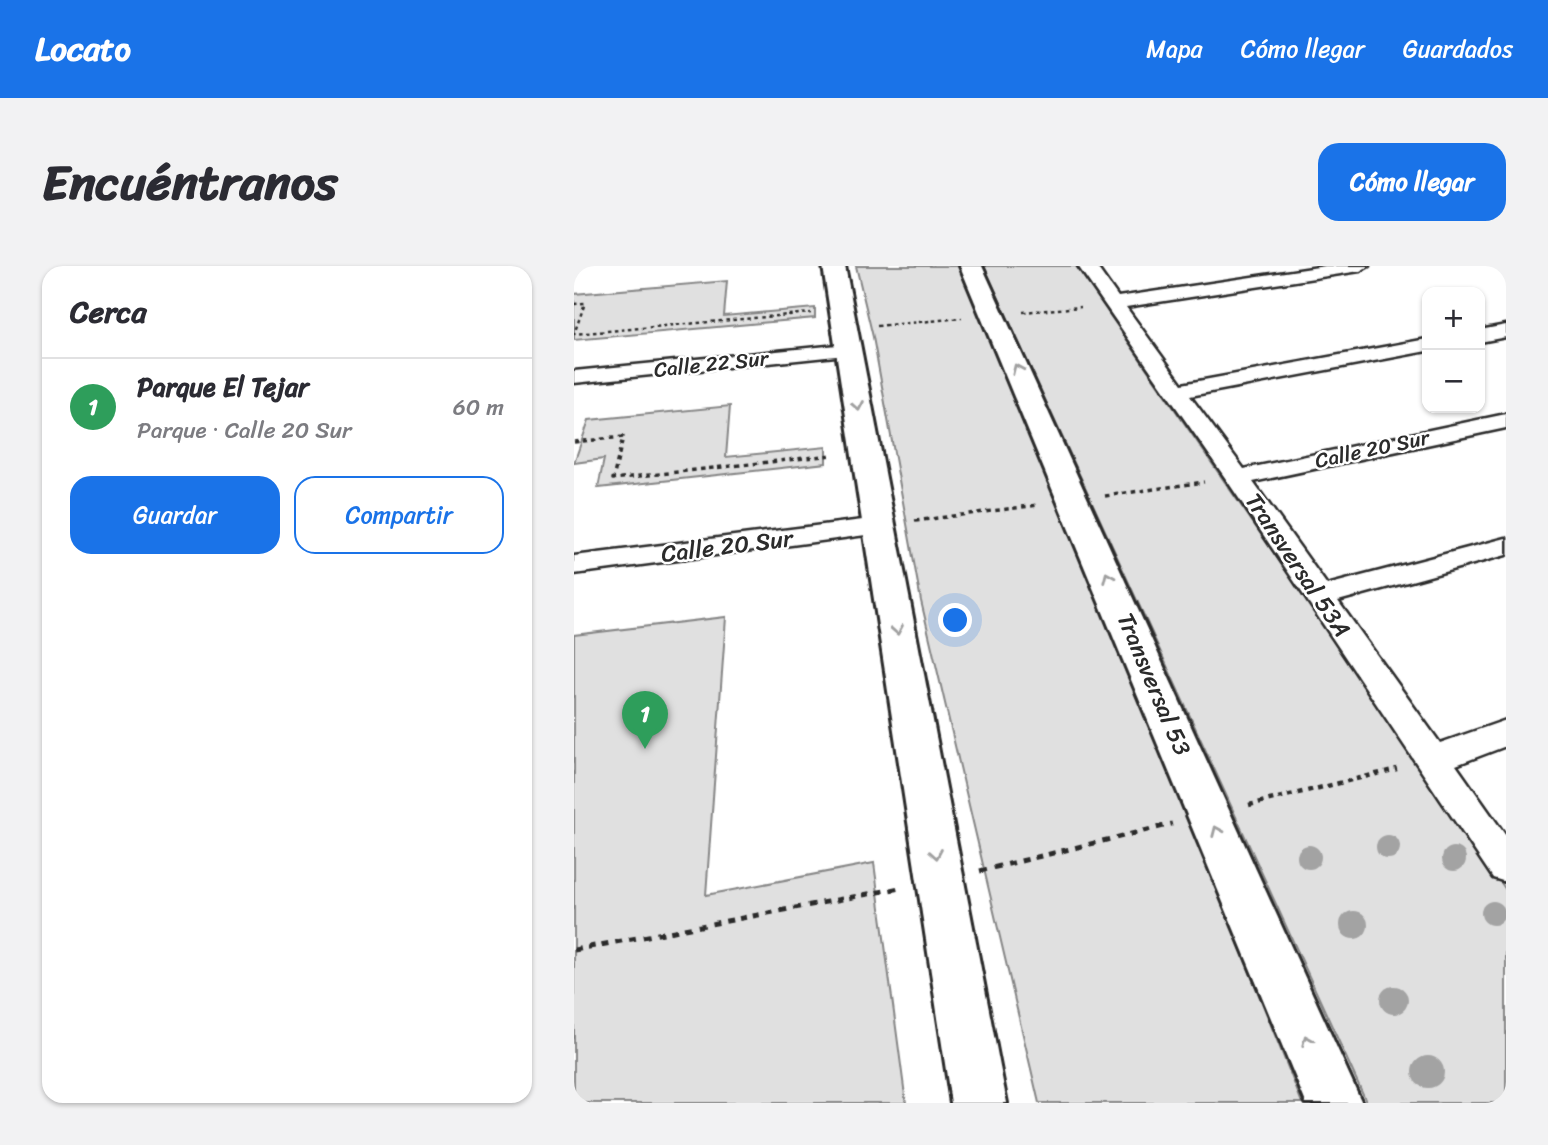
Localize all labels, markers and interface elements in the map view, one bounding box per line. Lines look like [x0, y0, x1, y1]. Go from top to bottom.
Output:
text: Locato [35, 20, 131, 78]
text: Mapa [1146, 28, 1203, 70]
text: Cómo llegar [1241, 28, 1365, 70]
text: Guardados [1403, 28, 1513, 70]
text: Encuéntranos [42, 139, 338, 226]
button: Cómo llegar [1318, 143, 1506, 221]
text: Cerca [70, 285, 146, 339]
map controls [1422, 287, 1485, 413]
button: + [1422, 287, 1485, 350]
street label: Calle 22 Sur [652, 339, 771, 389]
button: − [1422, 350, 1485, 413]
one-way arrow [1011, 363, 1025, 376]
text: Parque El Tejar [137, 364, 309, 410]
text: 1 [88, 387, 98, 428]
text: 60 m [453, 387, 504, 428]
one-way arrow [850, 400, 865, 412]
text: Parque · Calle 20 Sur [137, 410, 351, 451]
street label: Calle 20 Sur [1311, 418, 1434, 480]
button: Guardar [70, 476, 280, 554]
button: Compartir [294, 476, 504, 554]
street label: Transversal 53A [1234, 484, 1362, 646]
street label: Calle 20 Sur [659, 517, 797, 575]
one-way arrow [1102, 572, 1116, 584]
your location [938, 603, 972, 637]
street label: Transversal 53 [1105, 606, 1203, 762]
one-way arrow [889, 624, 904, 636]
pin: 1 [622, 691, 668, 749]
one-way arrow [1211, 826, 1225, 839]
one-way arrow [928, 848, 943, 860]
one-way arrow [1301, 1035, 1315, 1048]

